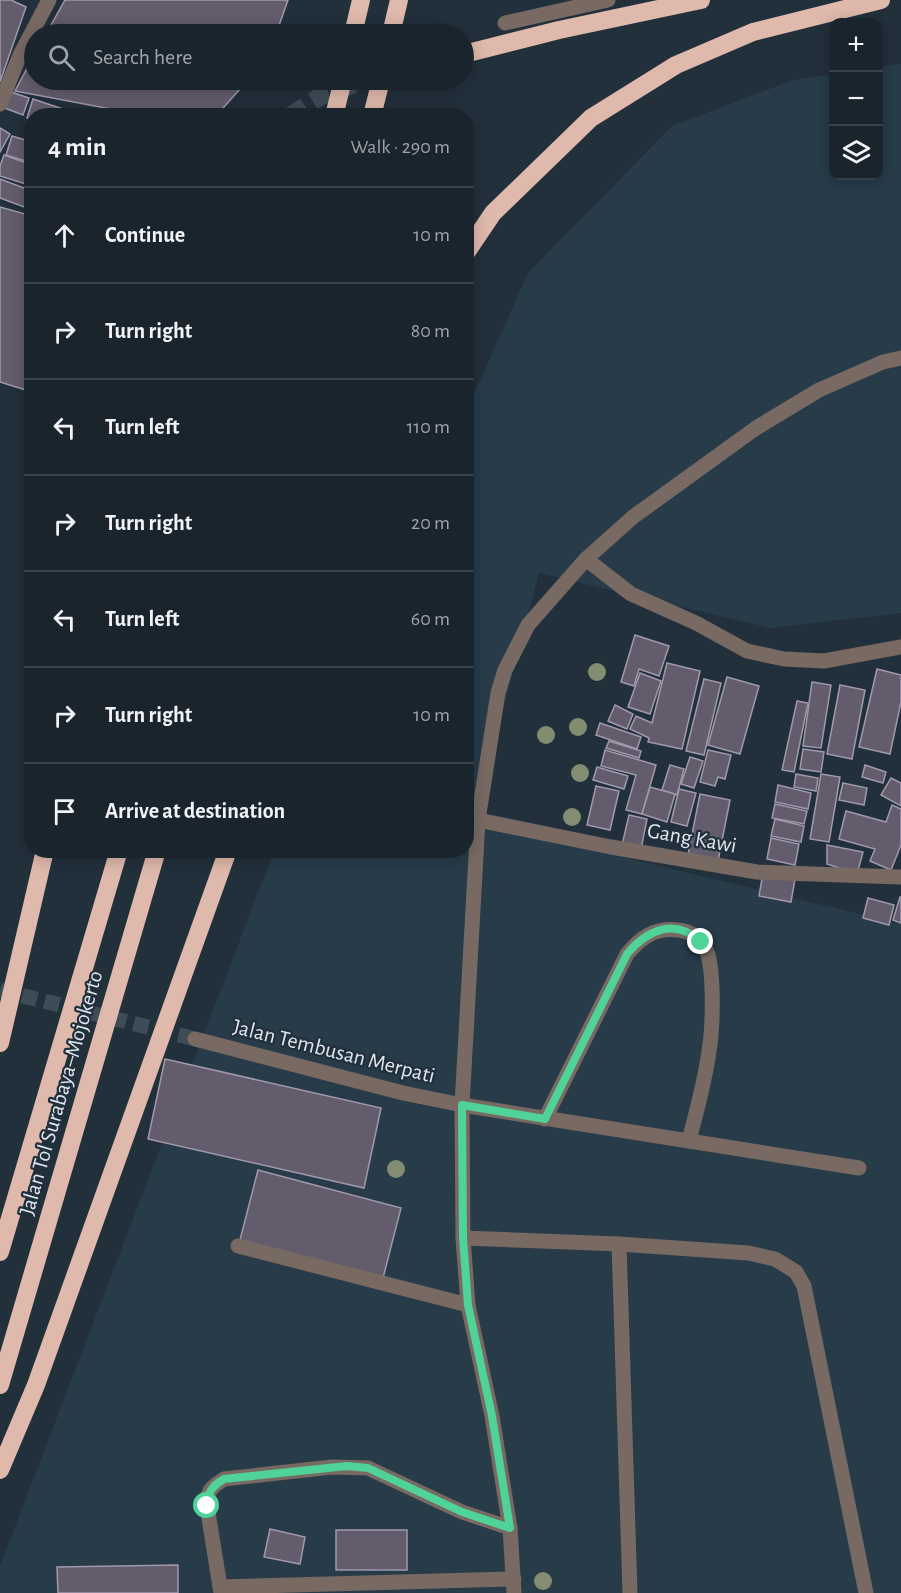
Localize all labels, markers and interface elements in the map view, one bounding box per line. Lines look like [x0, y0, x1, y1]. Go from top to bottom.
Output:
map controls [829, 18, 883, 180]
button: + [829, 18, 883, 72]
search box [24, 24, 474, 90]
icon: search [45, 41, 78, 74]
text: Search here [93, 46, 192, 68]
button: − [829, 72, 883, 126]
button: layers [829, 126, 883, 180]
text: 4 min [48, 134, 107, 160]
text: Walk · 290 m [350, 137, 450, 157]
icon: ahead [48, 219, 81, 252]
text: Continue [105, 224, 185, 246]
text: 10 m [413, 225, 450, 245]
icon: right [48, 315, 81, 348]
text: Turn right [105, 320, 192, 342]
text: 80 m [411, 321, 450, 341]
icon: left [48, 411, 81, 444]
text: Turn left [105, 416, 179, 438]
text: 110 m [406, 417, 450, 437]
icon: right [48, 507, 81, 540]
text: Turn right [105, 512, 192, 534]
text: 20 m [411, 513, 450, 533]
icon: left [48, 603, 81, 636]
text: Turn left [105, 608, 179, 630]
text: 60 m [411, 609, 450, 629]
icon: right [48, 699, 81, 732]
text: Turn right [105, 704, 192, 726]
text: 10 m [413, 705, 450, 725]
icon: arrive [48, 795, 81, 828]
text: Arrive at destination [105, 800, 285, 822]
street label: Gang Kawi [646, 819, 738, 857]
route end [687, 928, 713, 954]
street label: Jalan Tol Surabaya–Mojokerto [15, 968, 107, 1218]
street label: Jalan Tembusan Merpati [231, 1015, 437, 1087]
route start [193, 1492, 219, 1518]

